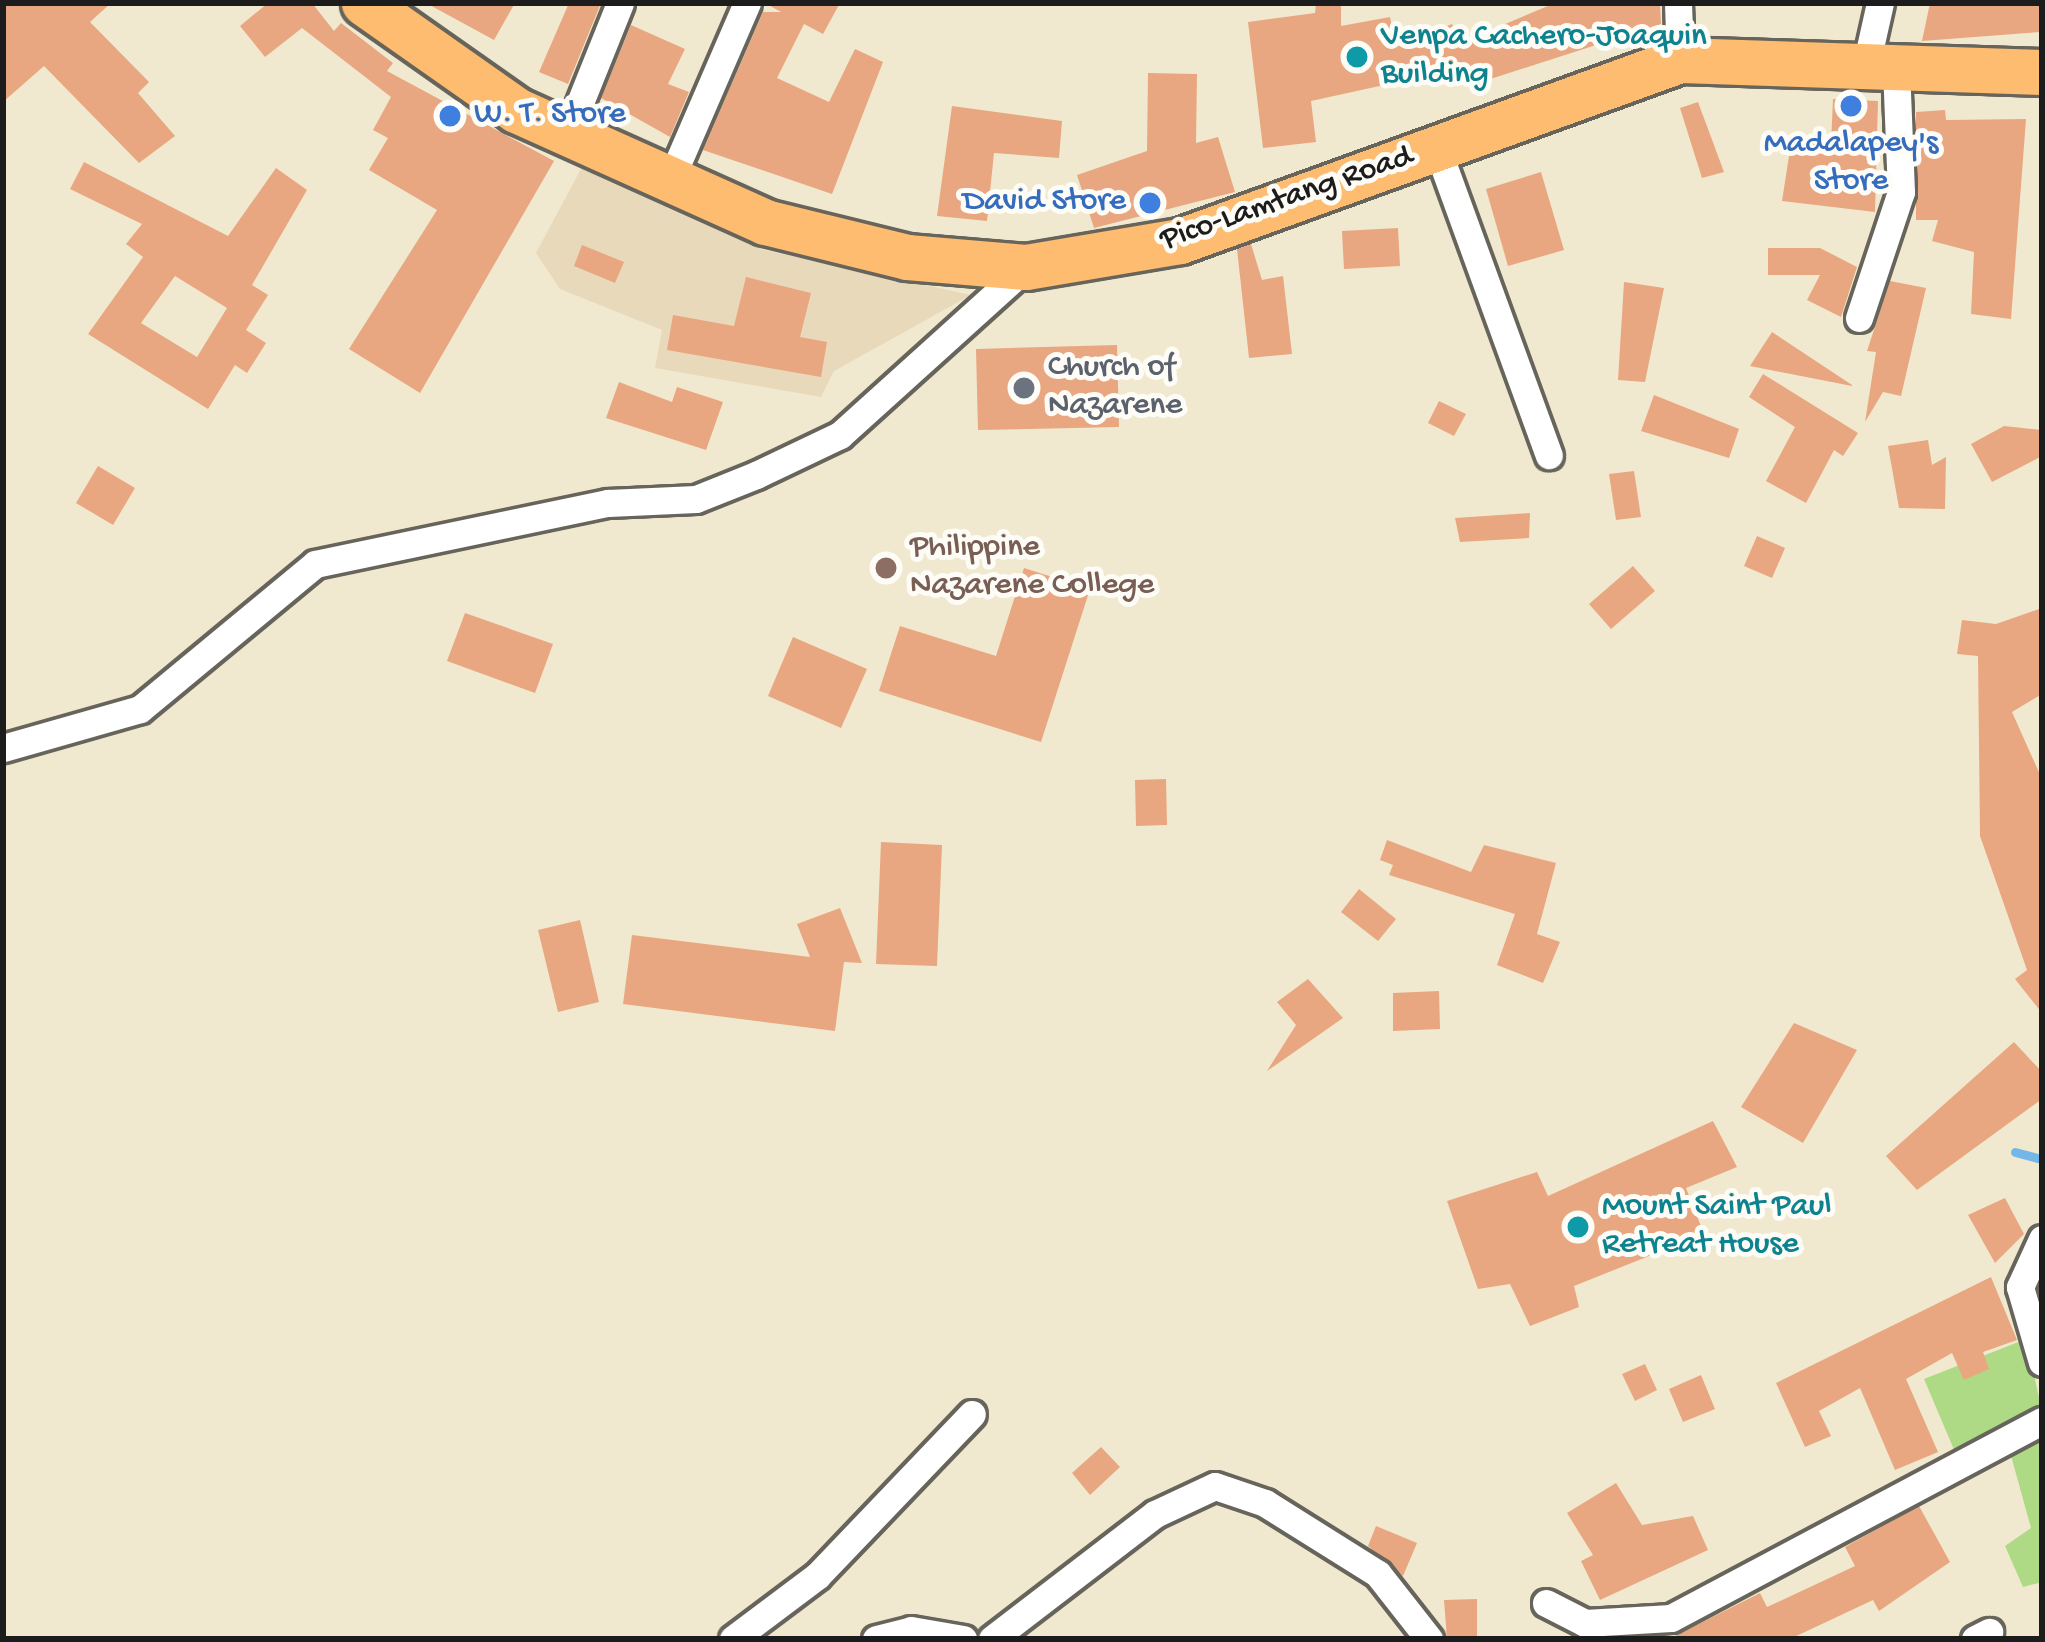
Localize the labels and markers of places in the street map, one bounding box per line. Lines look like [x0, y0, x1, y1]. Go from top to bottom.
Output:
place label: Venpa Cachero-Joaquin Building [1381, 18, 1707, 96]
marker: Venpa Cachero-Joaquin Building [1344, 44, 1370, 70]
marker: Madalapey's Store [1838, 93, 1864, 119]
place label: W. T. Store [474, 96, 626, 136]
marker: W. T. Store [437, 103, 463, 129]
place label: Madalapey's Store [1764, 125, 1938, 203]
place label: David Store [963, 183, 1126, 223]
marker: David Store [1137, 190, 1163, 216]
place label: Church of Nazarene [1048, 349, 1182, 427]
marker: Church of Nazarene [1011, 375, 1037, 401]
place label: Philippine Nazarene College [910, 529, 1154, 607]
marker: Philippine Nazarene College [873, 555, 899, 581]
place label: Mount Saint Paul Retreat House [1602, 1188, 1832, 1266]
marker: Mount Saint Paul Retreat House [1565, 1214, 1591, 1240]

